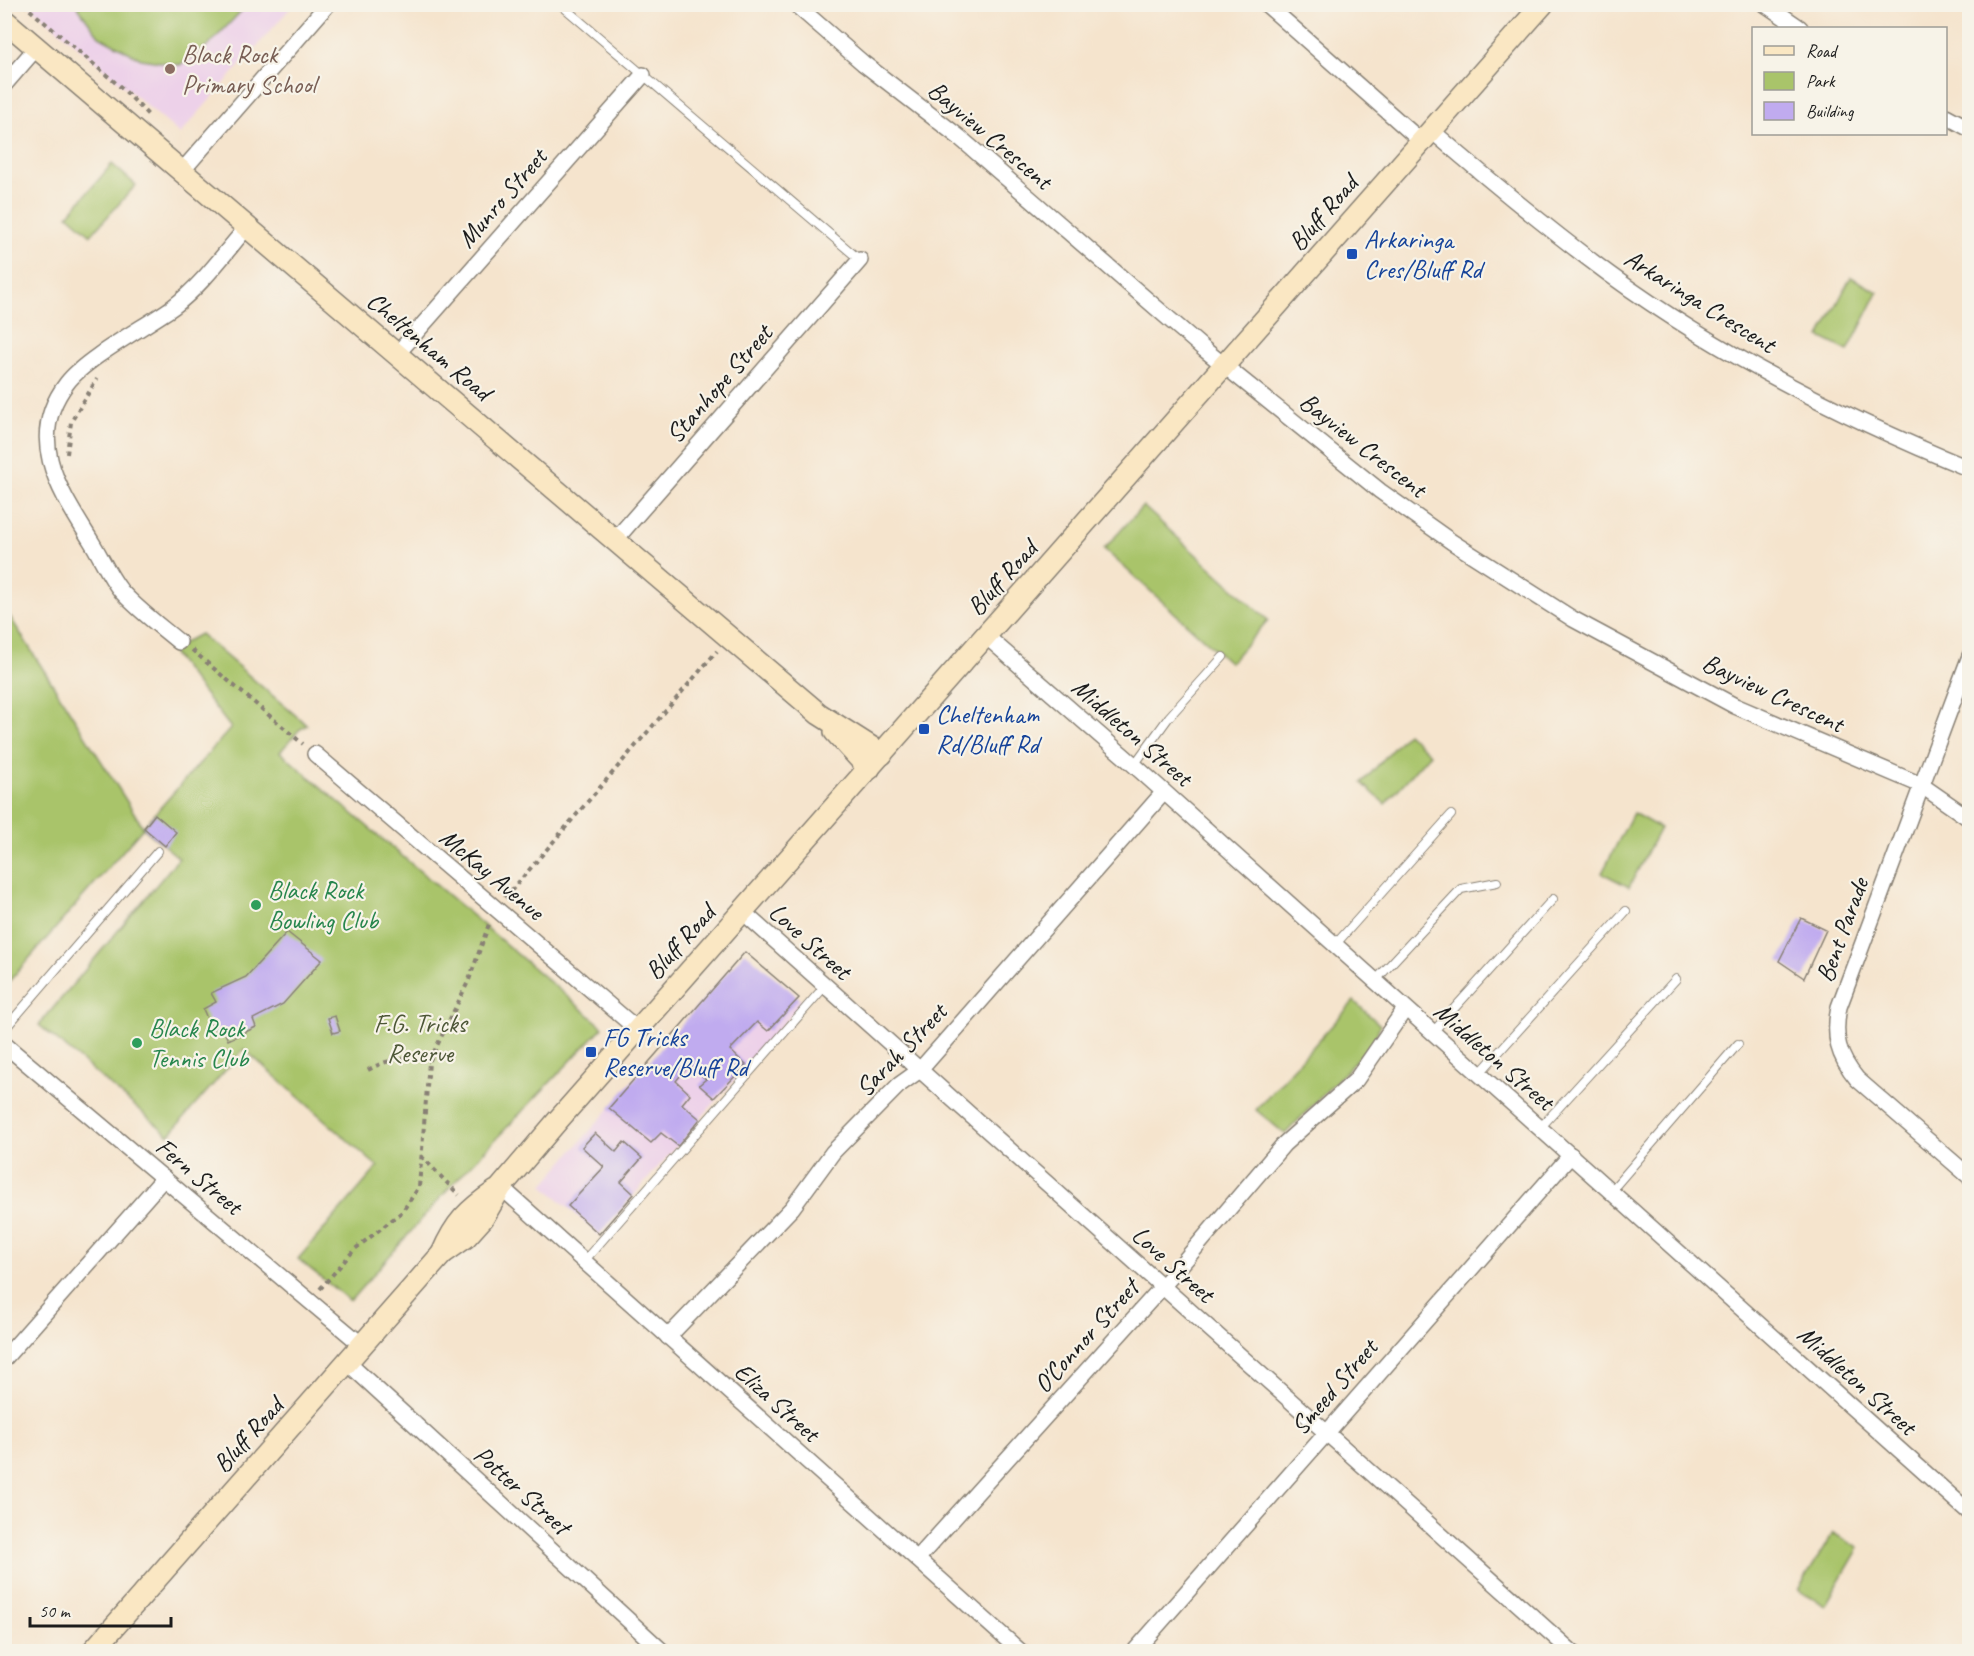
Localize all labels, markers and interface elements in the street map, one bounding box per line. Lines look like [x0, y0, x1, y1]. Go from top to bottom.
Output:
legend [1752, 27, 1947, 135]
place label: Black Rock Primary School [182, 38, 320, 101]
text: Road [1806, 40, 1839, 62]
marker: Black Rock Primary School [163, 62, 177, 76]
text: Park [1806, 70, 1836, 92]
street label: Bayview Crescent [921, 73, 1061, 198]
text: Building [1806, 100, 1855, 122]
street label: Munro Street [450, 140, 556, 254]
street label: Bluff Road [1281, 165, 1367, 258]
place label: Arkaringa Cres/Bluff Rd [1364, 223, 1486, 286]
street label: Arkaringa Crescent [1618, 241, 1784, 362]
marker: Arkaringa Cres/Bluff Rd [1345, 247, 1359, 261]
street label: Cheltenham Road [360, 284, 501, 410]
street label: Stanhope Street [658, 316, 781, 450]
street label: Bayview Crescent [1293, 385, 1435, 506]
street label: Bluff Road [960, 531, 1047, 623]
street label: Bayview Crescent [1697, 646, 1851, 741]
street label: Middleton Street [1065, 671, 1201, 795]
place label: Cheltenham Rd/Bluff Rd [936, 698, 1043, 761]
marker: Cheltenham Rd/Bluff Rd [917, 722, 931, 736]
street label: McKay Avenue [433, 821, 553, 929]
street label: Bent Parade [1808, 871, 1877, 987]
place label: Black Rock Bowling Club [268, 874, 380, 937]
street label: Bluff Road [638, 895, 725, 987]
street label: Love Street [762, 895, 860, 988]
marker: Black Rock Bowling Club [249, 898, 263, 912]
street label: Sarah Street [848, 994, 955, 1104]
street label: Middleton Street [1427, 995, 1563, 1119]
park label: F.G. Tricks Reserve [374, 1007, 468, 1070]
place label: Black Rock Tennis Club [149, 1012, 250, 1075]
place label: FG Tricks Reserve/Bluff Rd [603, 1021, 751, 1084]
marker: Black Rock Tennis Club [130, 1036, 144, 1050]
marker: FG Tricks Reserve/Bluff Rd [584, 1045, 598, 1059]
street label: Fern Street [149, 1130, 251, 1223]
street label: Love Street [1125, 1218, 1223, 1311]
street label: O'Connor Street [1026, 1270, 1148, 1400]
street label: Middleton Street [1791, 1318, 1925, 1444]
street label: Smeed Street [1283, 1330, 1386, 1442]
street label: Eliza Street [727, 1355, 828, 1451]
street label: Bluff Road [206, 1388, 293, 1480]
street label: Potter Street [467, 1438, 580, 1544]
scale bar [30, 1590, 171, 1628]
text: 50 m [39, 1600, 72, 1622]

